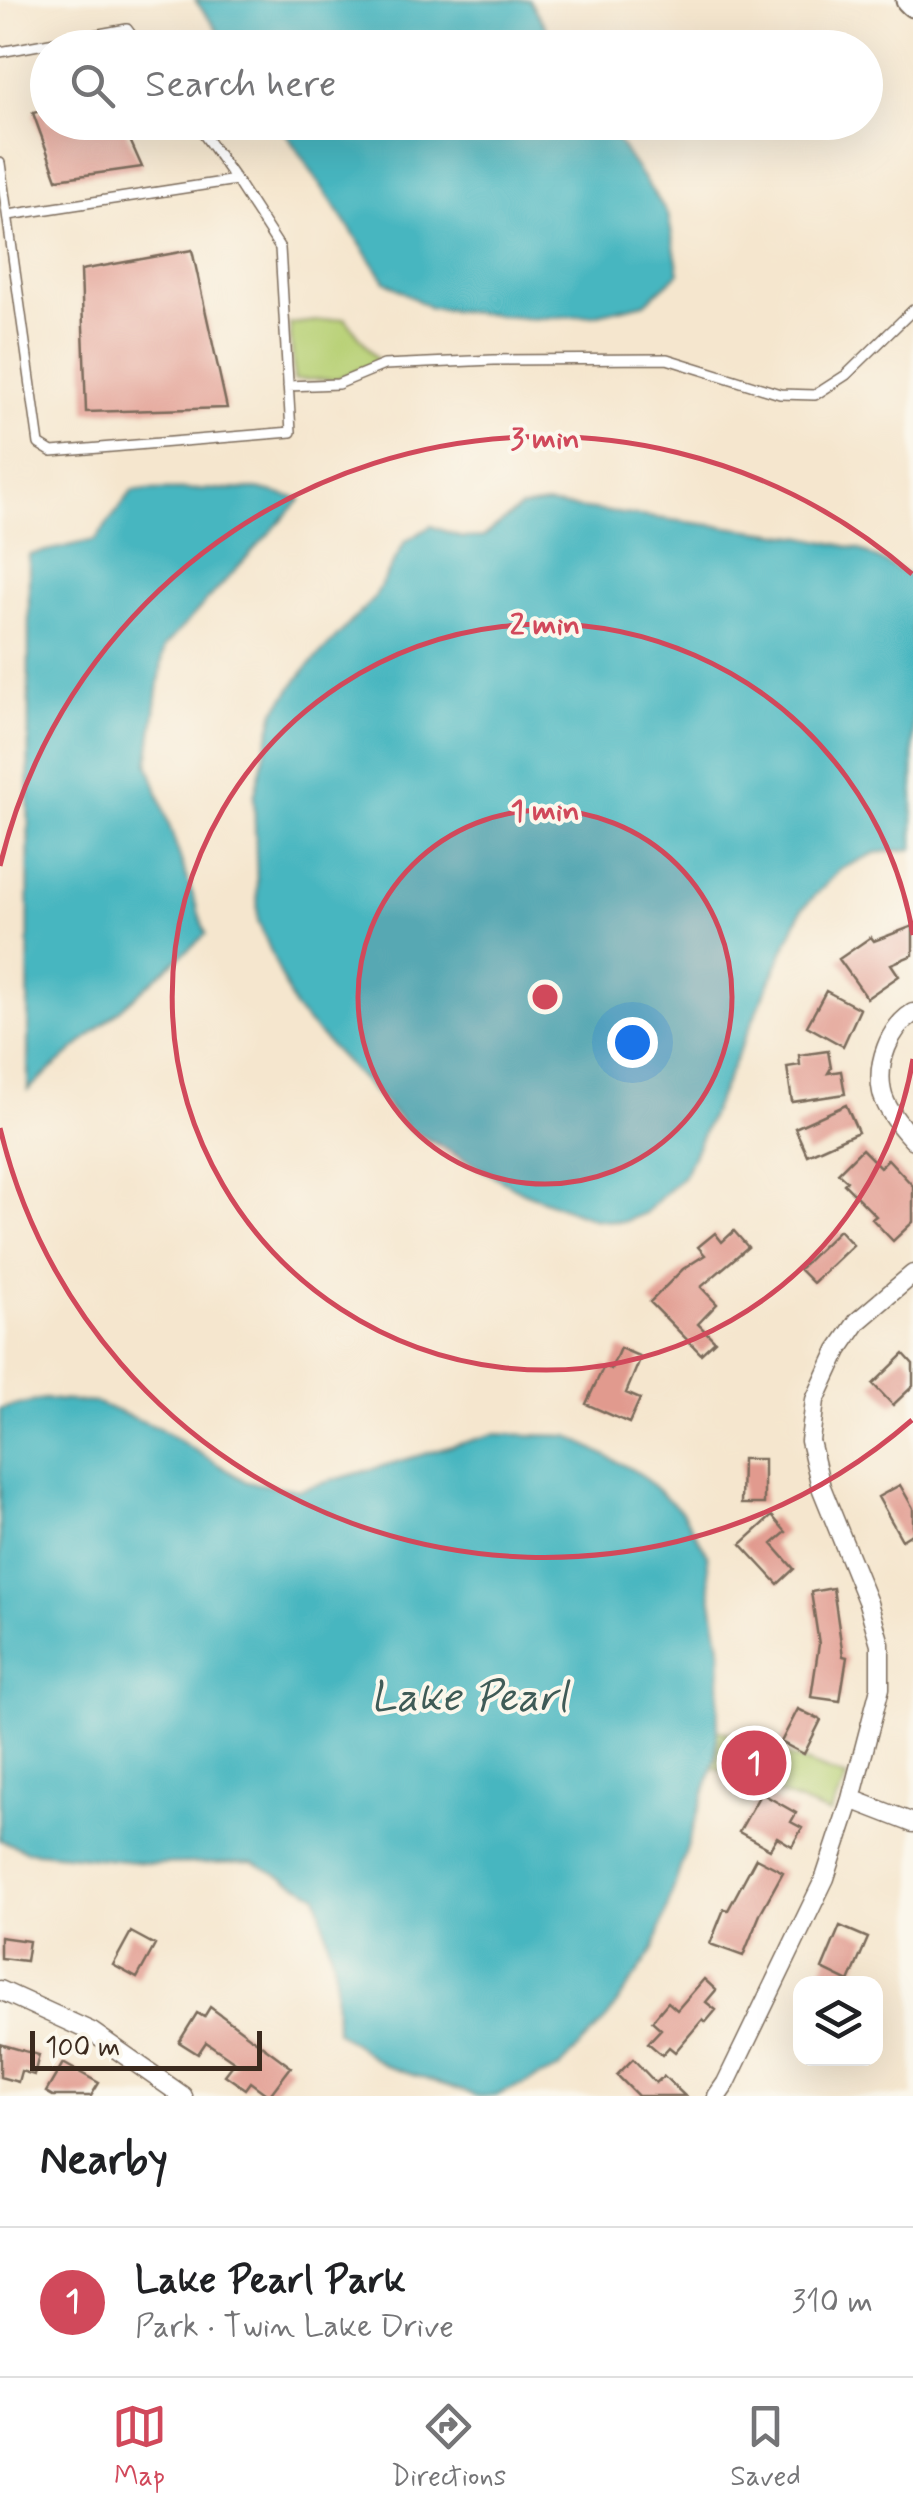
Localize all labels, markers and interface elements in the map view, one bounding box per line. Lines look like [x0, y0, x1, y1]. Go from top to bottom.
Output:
search box [30, 30, 883, 140]
icon: search [65, 58, 120, 113]
text: Search here [145, 61, 336, 110]
text: 3 min [510, 420, 580, 459]
text: 2 min [510, 606, 580, 645]
text: 1 min [510, 792, 580, 831]
centre of rings [527, 979, 563, 1015]
your location [607, 1017, 658, 1068]
water label: Lake Pearl [371, 1671, 571, 1726]
pin: 1 [722, 1726, 786, 1800]
map controls [793, 1976, 883, 2066]
button: layers [793, 1976, 883, 2066]
scale bar [30, 2026, 262, 2070]
text: 100 m [45, 2030, 120, 2067]
text: Nearby [40, 2134, 168, 2189]
text: Lake Pearl Park [135, 2257, 406, 2306]
text: 1 [65, 2281, 80, 2323]
text: 310 m [791, 2281, 873, 2323]
text: Park · Twin Lake Drive [135, 2306, 454, 2348]
tab: Map [112, 2399, 167, 2496]
tab: Directions [391, 2399, 506, 2496]
tab: Saved [730, 2399, 801, 2496]

